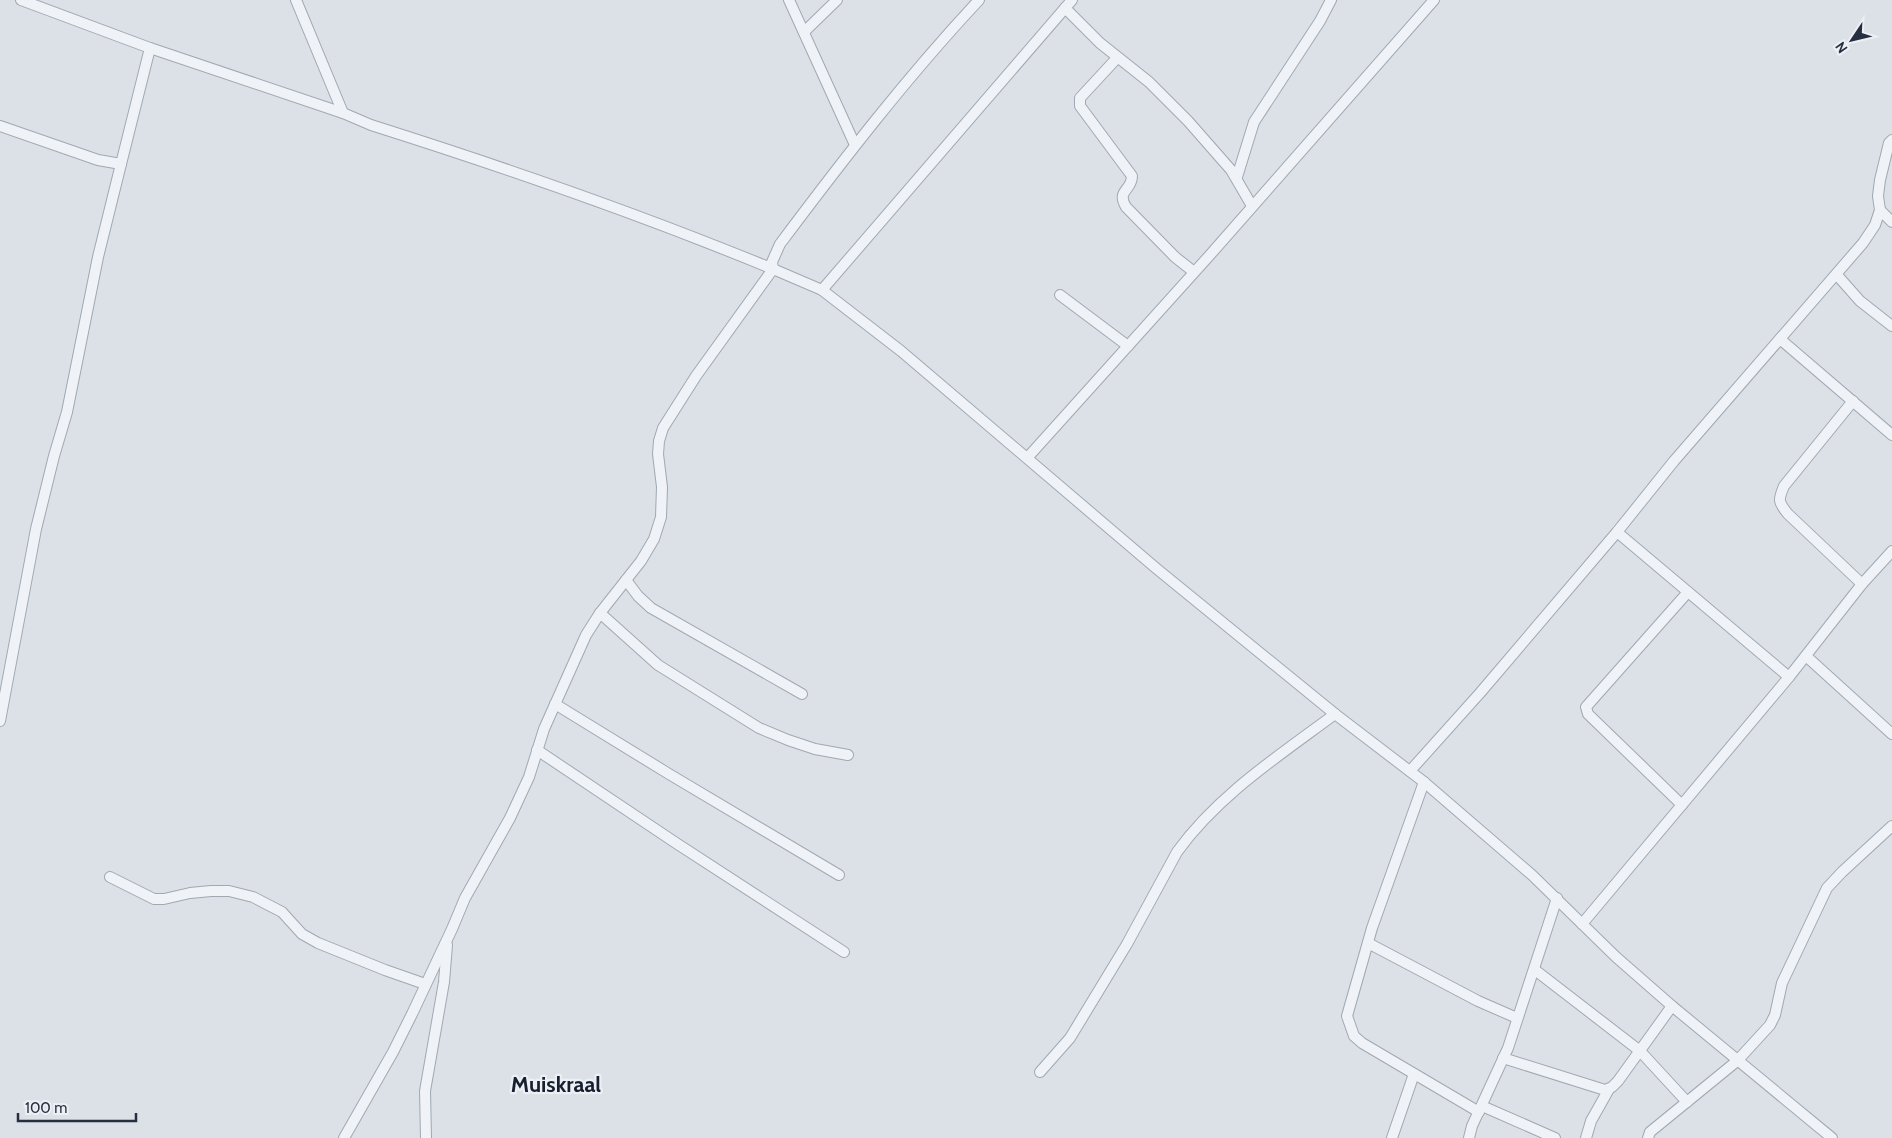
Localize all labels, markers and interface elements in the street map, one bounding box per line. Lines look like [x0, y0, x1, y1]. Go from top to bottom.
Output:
north arrow [1827, 15, 1877, 65]
text: N [1831, 38, 1852, 57]
district label: Muiskraal [511, 1071, 601, 1098]
scale bar [18, 1090, 135, 1122]
text: 100 m [25, 1099, 67, 1117]

